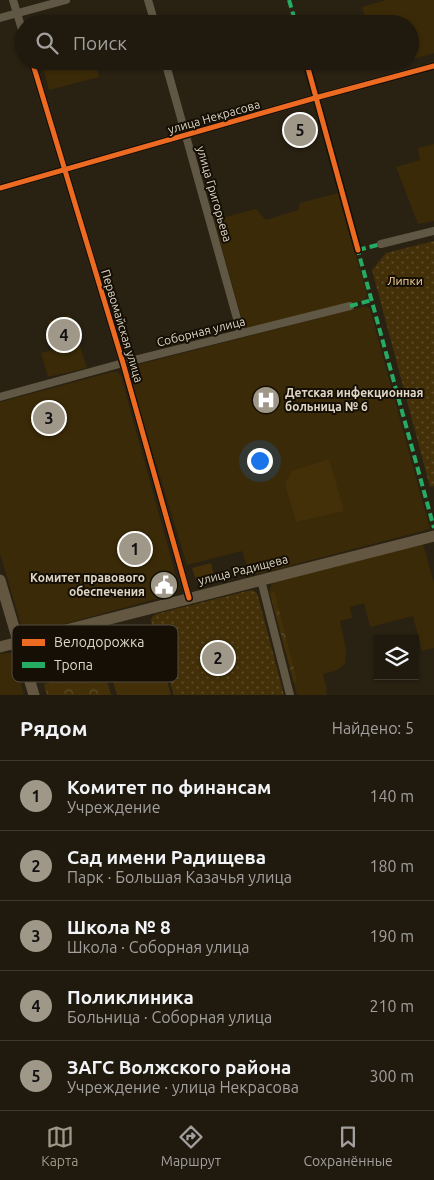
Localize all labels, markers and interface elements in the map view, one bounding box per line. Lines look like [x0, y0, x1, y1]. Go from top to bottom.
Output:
search box [15, 15, 419, 70]
icon: search [33, 29, 61, 57]
text: Поиск [73, 32, 127, 54]
street label: улица Некрасова [166, 97, 261, 136]
pin: 5 [284, 111, 316, 149]
street label: улица Григорьева [195, 144, 234, 243]
street label: Первомайская улица [99, 268, 146, 384]
park label: Липки [387, 274, 423, 287]
street label: Соборная улица [155, 314, 246, 349]
pin: 4 [48, 316, 80, 354]
hospital icon: Детская инфекционная больница № 6 [251, 385, 281, 415]
place label: Детская инфекционная больница № 6 [285, 386, 423, 413]
pin: 3 [33, 399, 65, 437]
your location [247, 448, 273, 474]
pin: 1 [119, 530, 151, 568]
street label: улица Радищева [197, 552, 289, 587]
public building icon: Комитет правового обеспечения [149, 570, 179, 600]
place label: Комитет правового обеспечения [30, 571, 145, 598]
legend [12, 625, 178, 682]
text: Велодорожка [54, 634, 144, 650]
map controls [374, 635, 419, 680]
button: layers [374, 635, 419, 680]
pin: 2 [202, 639, 234, 677]
text: Тропа [54, 657, 93, 673]
text: Рядом [20, 716, 88, 740]
text: Найдено: 5 [332, 719, 414, 737]
text: Комитет по финансам [67, 776, 271, 798]
text: 1 [31, 787, 41, 805]
text: 140 m [369, 787, 414, 805]
text: Учреждение [67, 798, 161, 816]
text: Сад имени Радищева [67, 846, 266, 868]
text: 2 [31, 857, 41, 875]
text: 180 m [369, 857, 414, 875]
text: Парк · Большая Казачья улица [67, 868, 292, 886]
text: Школа № 8 [67, 916, 171, 938]
text: 3 [31, 927, 41, 945]
text: 190 m [369, 927, 414, 945]
text: Школа · Соборная улица [67, 938, 250, 956]
text: Поликлиника [67, 986, 194, 1008]
text: 4 [31, 997, 41, 1015]
text: 210 m [369, 997, 414, 1015]
text: Больница · Соборная улица [67, 1008, 272, 1026]
text: ЗАГС Волжского района [67, 1056, 291, 1078]
text: 5 [31, 1067, 41, 1085]
text: 300 m [369, 1067, 414, 1085]
text: Учреждение · улица Некрасова [67, 1078, 299, 1096]
tab: Карта [41, 1123, 78, 1169]
tab: Маршрут [161, 1123, 221, 1169]
tab: Сохранённые [303, 1123, 393, 1169]

